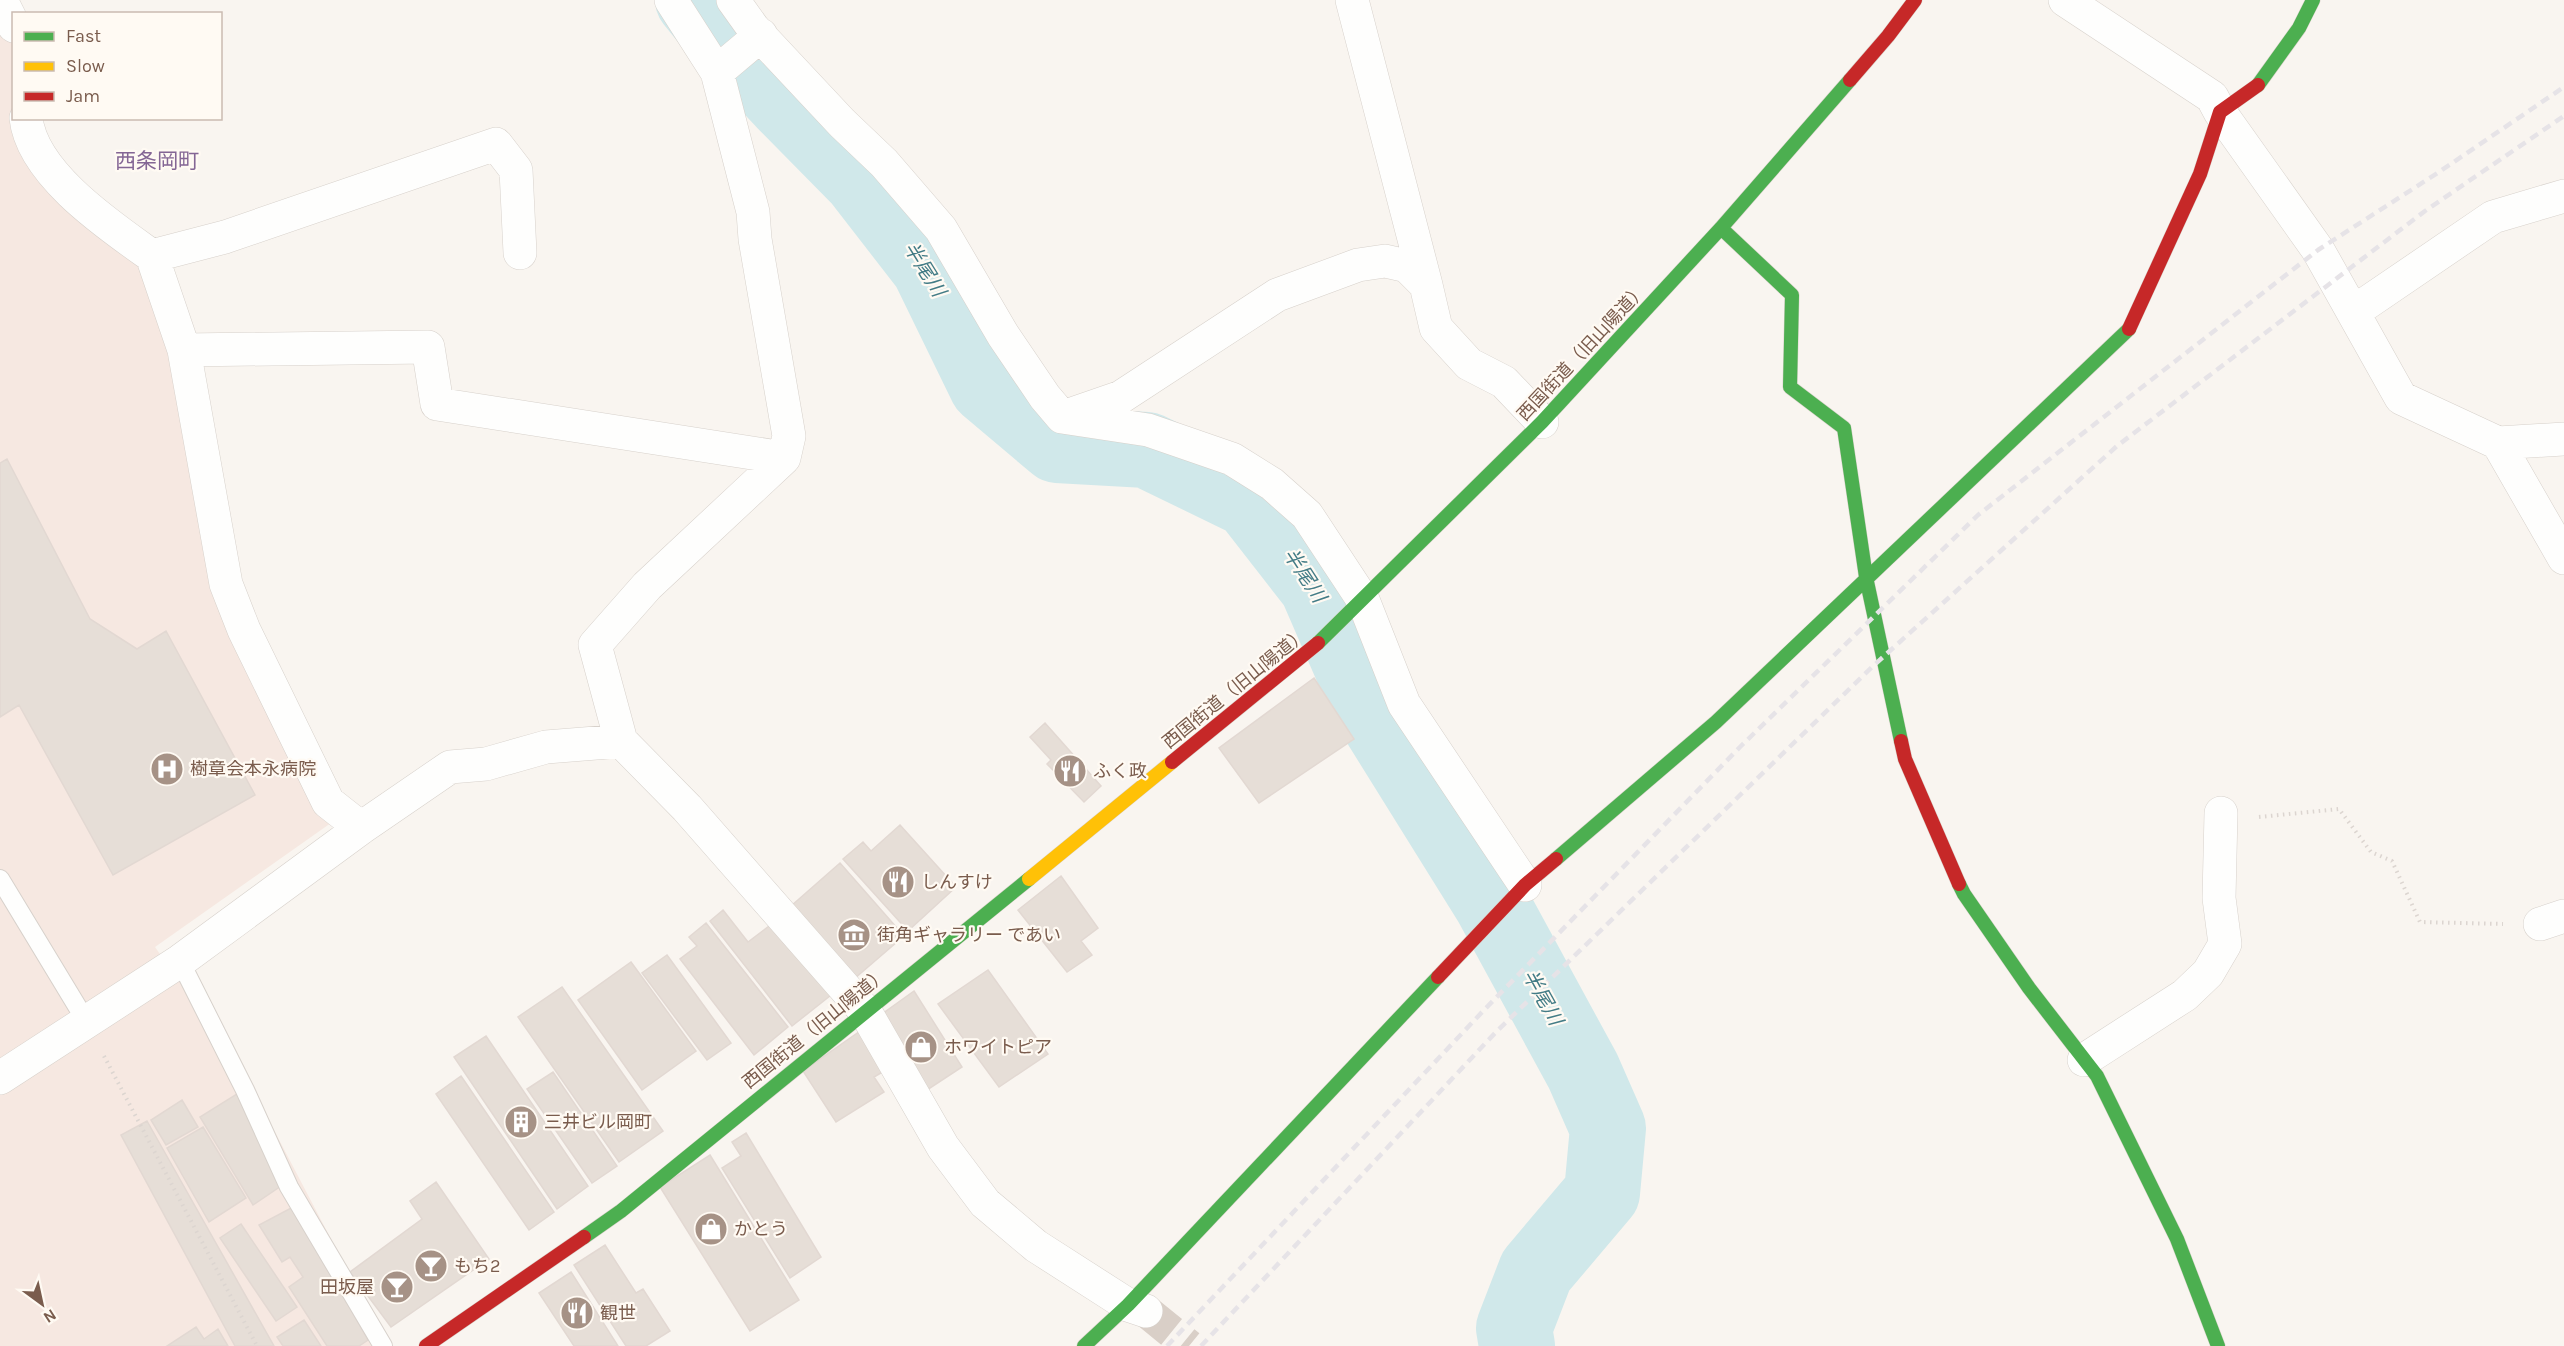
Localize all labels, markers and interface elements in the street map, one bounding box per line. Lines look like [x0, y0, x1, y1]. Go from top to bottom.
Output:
legend [12, 12, 222, 120]
text: Fast [66, 25, 101, 47]
text: Slow [66, 55, 105, 77]
text: Jam [66, 85, 100, 107]
district label: 西条岡町 [115, 149, 199, 173]
water label: 半尾川 [899, 238, 951, 302]
street label: 西国街道（旧山陽道） [1513, 279, 1651, 425]
water label: 半尾川 [1279, 544, 1332, 608]
street label: 西国街道（旧山陽道） [1158, 623, 1312, 753]
hospital icon: 樹章会本永病院 [149, 751, 185, 787]
restaurant icon: ふく政 [1052, 753, 1088, 789]
place label: 樹章会本永病院 [190, 758, 316, 780]
place label: ふく政 [1093, 760, 1147, 782]
restaurant icon: しんすけ [880, 864, 916, 900]
place label: しんすけ [921, 871, 993, 893]
museum icon: 街角ギャラリー であい [836, 917, 872, 953]
place label: 街角ギャラリー であい [877, 924, 1061, 946]
street label: 西国街道（旧山陽道） [738, 963, 892, 1093]
water label: 半尾川 [1518, 965, 1568, 1031]
shop icon: ホワイトピア [903, 1029, 939, 1065]
place label: ホワイトピア [944, 1036, 1052, 1058]
building icon: 三井ビル岡町 [503, 1104, 539, 1140]
place label: 三井ビル岡町 [544, 1111, 652, 1133]
shop icon: かとう [693, 1211, 729, 1247]
place label: かとう [734, 1218, 788, 1240]
bar icon: もち2 [413, 1248, 449, 1284]
place label: もち2 [454, 1255, 500, 1277]
bar icon: 田坂屋 [379, 1269, 415, 1305]
north arrow [12, 1274, 72, 1334]
place label: 田坂屋 [320, 1276, 374, 1298]
restaurant icon: 観世 [559, 1295, 595, 1331]
place label: 観世 [600, 1302, 636, 1324]
text: N [40, 1305, 60, 1327]

